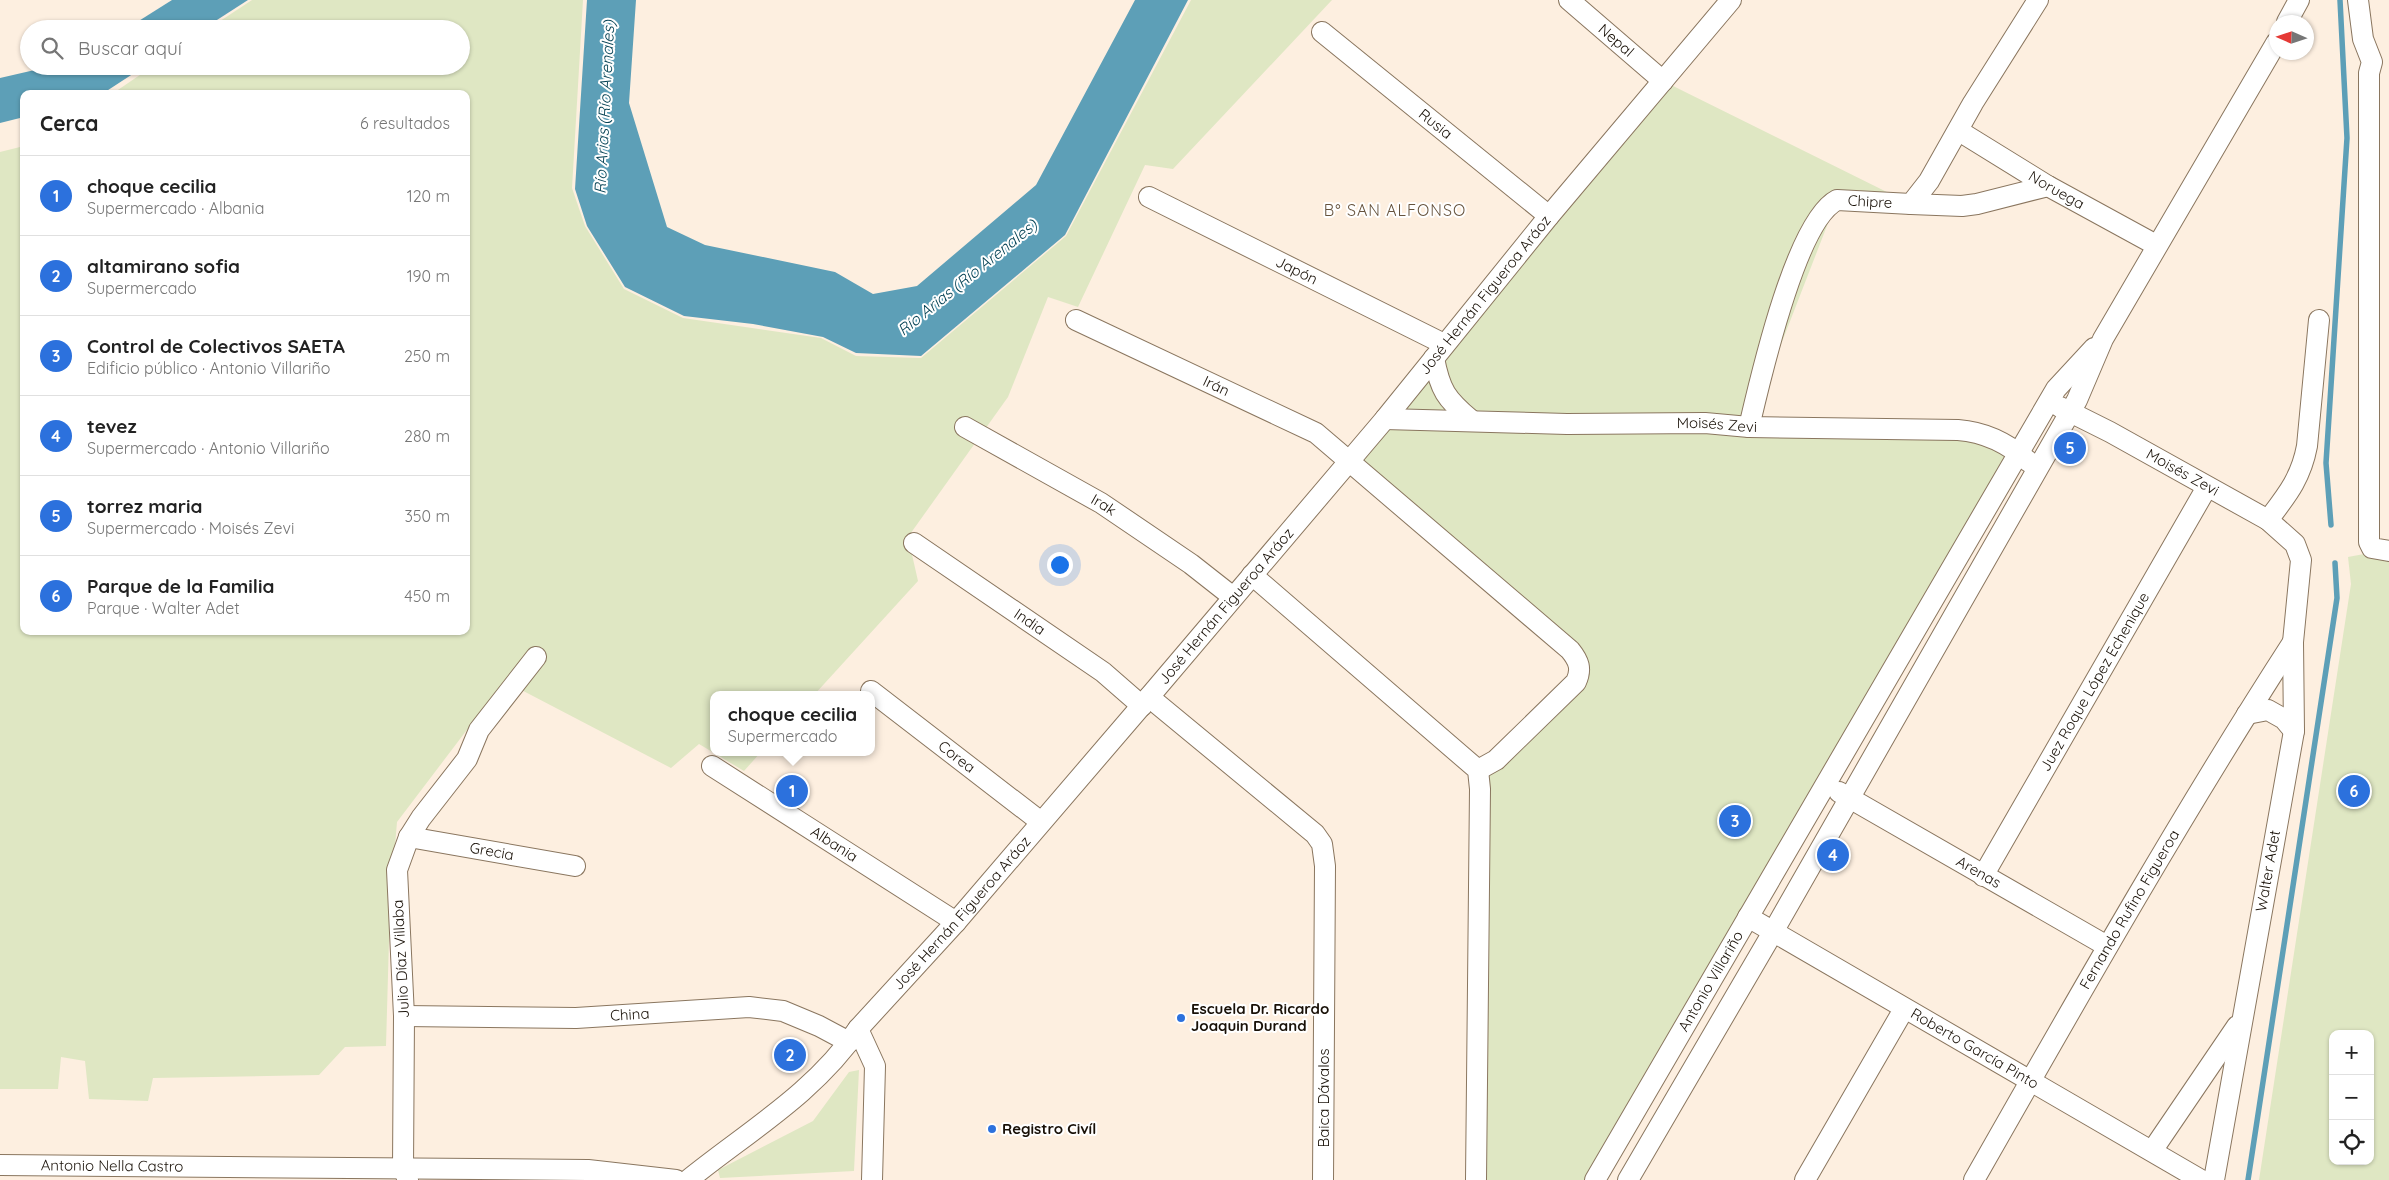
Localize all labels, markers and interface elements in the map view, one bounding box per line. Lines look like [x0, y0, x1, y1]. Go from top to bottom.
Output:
north arrow [2269, 15, 2314, 60]
water label: Río Arias (Río Arenales) [589, 19, 619, 194]
street label: Nepal [1595, 19, 1638, 61]
search box [20, 20, 470, 75]
icon: search [38, 34, 66, 62]
text: Buscar aquí [78, 36, 182, 60]
street label: Rusia [1415, 104, 1456, 143]
text: Cerca [40, 110, 98, 136]
text: 6 resultados [360, 113, 450, 133]
street label: Noruega [2025, 166, 2088, 213]
text: choque cecilia [87, 174, 217, 198]
text: 1 [53, 186, 59, 206]
text: 120 m [407, 186, 450, 206]
street label: Chipre [1847, 191, 1893, 212]
text: Supermercado · Albania [87, 198, 264, 218]
district label: B° SAN ALFONSO [1324, 200, 1466, 220]
street label: José Hernán Figueroa Aráoz [1415, 211, 1555, 378]
water label: Río Arias (Río Arenales) [893, 214, 1042, 340]
street label: Japón [1273, 252, 1321, 289]
text: altamirano sofia [87, 254, 240, 278]
text: 2 [51, 266, 61, 286]
text: 190 m [407, 266, 450, 286]
text: Supermercado [87, 278, 197, 298]
text: Control de Colectivos SAETA [87, 334, 345, 358]
text: 3 [52, 346, 60, 366]
text: 250 m [404, 346, 450, 366]
text: Edificio público · Antonio Villariño [87, 358, 330, 378]
street label: Irán [1200, 371, 1233, 400]
street label: Moisés Zevi [1677, 413, 1757, 436]
text: tevez [87, 414, 137, 438]
text: 4 [51, 426, 61, 446]
text: 280 m [404, 426, 450, 446]
pin: 5 [2054, 429, 2086, 467]
text: Supermercado · Antonio Villariño [87, 438, 330, 458]
street label: Moisés Zevi [2143, 444, 2223, 500]
street label: Irak [1088, 489, 1120, 520]
text: torrez maria [87, 494, 202, 518]
text: 5 [51, 506, 61, 526]
text: 350 m [404, 506, 450, 526]
text: Supermercado · Moisés Zevi [87, 518, 294, 538]
street label: José Hernán Figueroa Aráoz [1154, 524, 1297, 688]
your location [1047, 552, 1073, 578]
text: Parque de la Familia [87, 574, 274, 598]
text: 6 [52, 586, 60, 606]
text: 450 m [404, 586, 450, 606]
street label: Juez Roque López Echenique [2035, 589, 2153, 775]
text: Parque · Walter Adet [87, 598, 240, 618]
street label: India [1011, 604, 1049, 639]
popup [710, 691, 875, 756]
text: choque cecilia [728, 702, 857, 726]
text: Supermercado [728, 726, 838, 746]
street label: Corea [934, 736, 979, 777]
pin: 1 [776, 772, 808, 810]
pin: 6 [2338, 772, 2370, 810]
pin: 3 [1719, 802, 1751, 840]
street label: Albania [807, 822, 862, 866]
street label: Fernando Rufino Figueroa [2075, 826, 2183, 993]
street label: Walter Adet [2251, 829, 2284, 913]
street label: José Hernán Figueroa Aráoz [888, 832, 1034, 994]
pin: 4 [1817, 836, 1849, 874]
street label: Grecia [468, 838, 515, 864]
street label: Arenas [1953, 851, 2005, 892]
street label: Julio Díaz Villaba [388, 899, 413, 1019]
street label: Antonio Villariño [1674, 927, 1747, 1035]
place label: Escuela Dr. Ricardo Joaquin Durand [1191, 999, 1329, 1035]
street label: China [610, 1003, 650, 1025]
street label: Roberto García Pinto [1907, 1004, 2042, 1093]
marker: Escuela Dr. Ricardo Joaquin Durand [1175, 1012, 1187, 1024]
map controls [2329, 1030, 2374, 1165]
button: + [2329, 1030, 2374, 1075]
pin: 2 [774, 1036, 806, 1074]
street label: Baica Dávalos [1314, 1048, 1333, 1148]
button: − [2329, 1075, 2374, 1120]
place label: Registro Civíl [1002, 1119, 1096, 1138]
button: locate [2329, 1120, 2374, 1165]
marker: Registro Civíl [986, 1123, 998, 1135]
street label: Antonio Nella Castro [41, 1155, 183, 1176]

